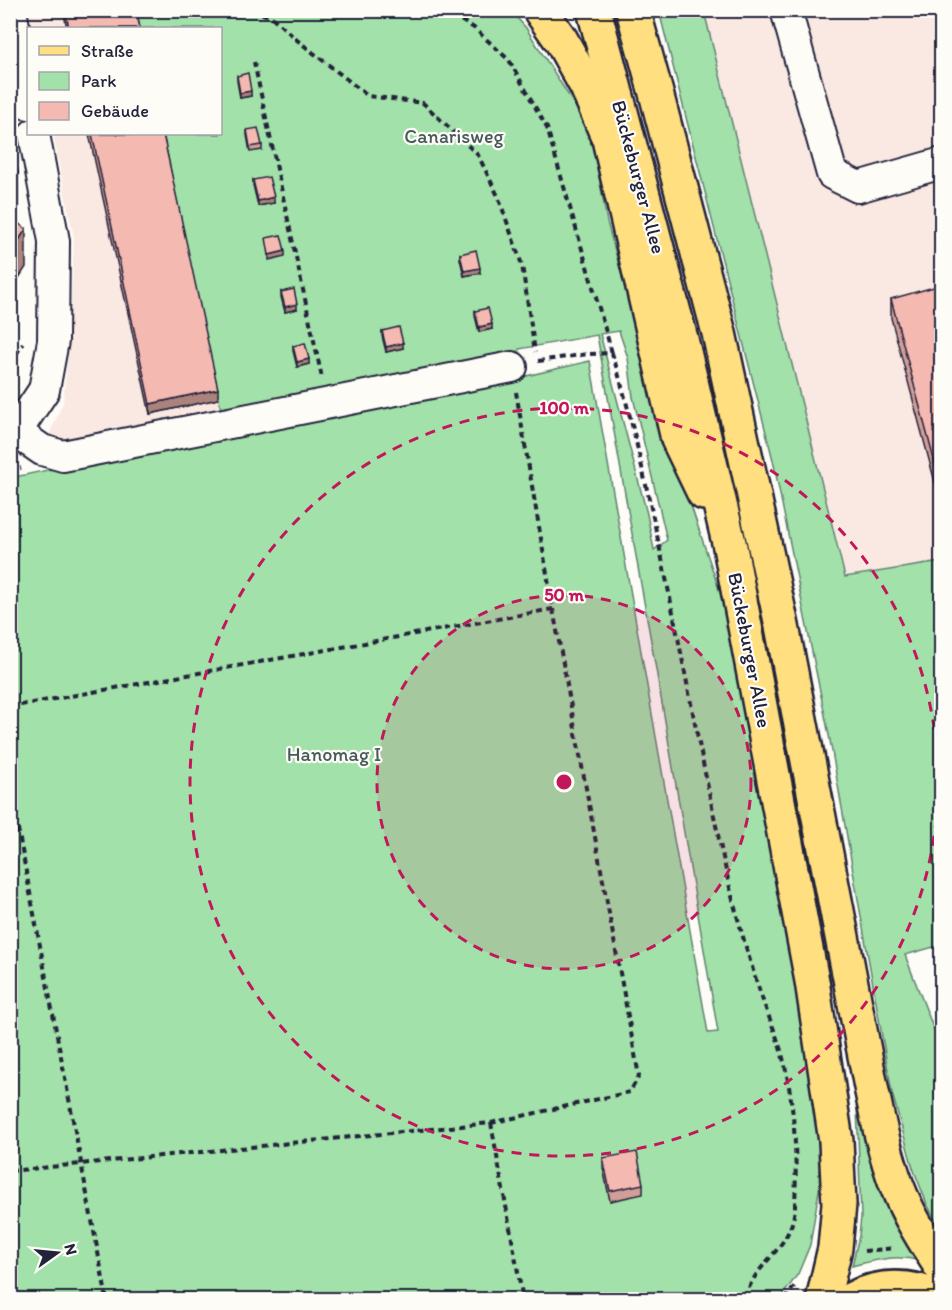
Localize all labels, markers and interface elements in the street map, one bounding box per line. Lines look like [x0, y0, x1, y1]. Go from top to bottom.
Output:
legend [27, 27, 222, 135]
text: Straße [81, 40, 134, 62]
text: Park [81, 70, 116, 92]
street label: Bückeburger Allee [607, 98, 671, 256]
text: Gebäude [81, 100, 149, 122]
park label: Canarisweg [404, 124, 505, 148]
text: 100 m [539, 397, 590, 419]
street label: Bückeburger Allee [723, 570, 777, 730]
text: 50 m [544, 584, 585, 606]
park label: Hanomag I [287, 742, 381, 766]
centre of rings [554, 772, 574, 792]
north arrow [27, 1223, 87, 1283]
text: N [60, 1242, 82, 1257]

